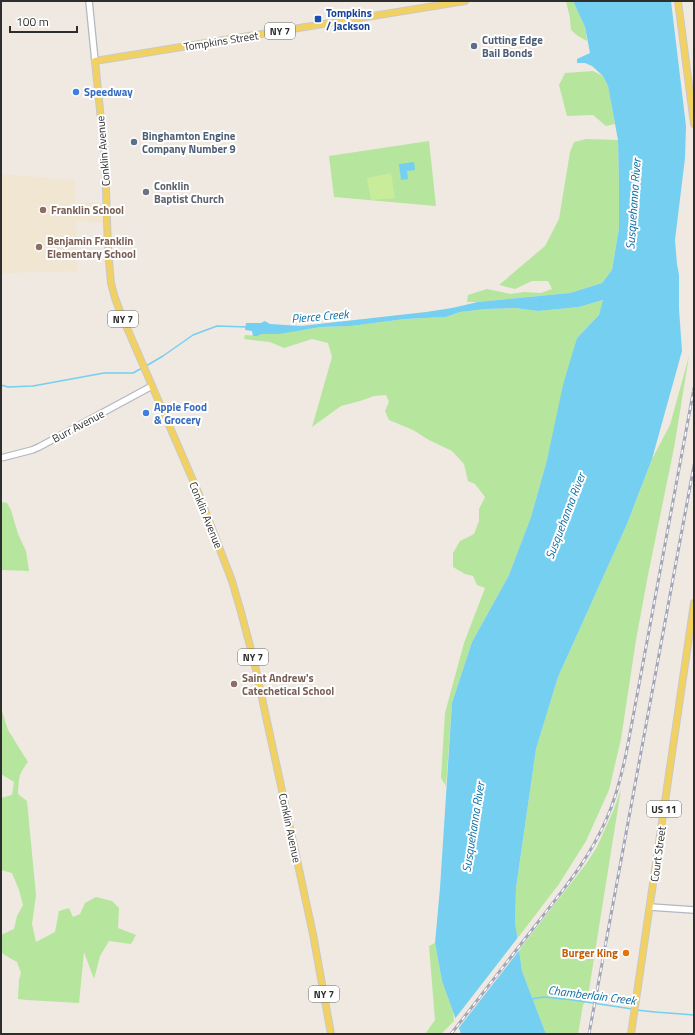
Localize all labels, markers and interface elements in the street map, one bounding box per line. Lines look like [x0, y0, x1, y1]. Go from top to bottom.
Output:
place label: Tompkins / Jackson [326, 5, 372, 34]
scale bar [10, 8, 77, 34]
text: 100 m [16, 12, 49, 31]
marker: Tompkins / Jackson [313, 14, 323, 24]
road number: NY 7 [265, 23, 295, 39]
street label: Tompkins Street [183, 27, 259, 55]
place label: Cutting Edge Bail Bonds [482, 32, 543, 61]
marker: Cutting Edge Bail Bonds [469, 41, 479, 51]
place label: Speedway [84, 84, 133, 100]
marker: Speedway [71, 87, 81, 97]
street label: Conklin Avenue [92, 115, 114, 187]
place label: Binghamton Engine Company Number 9 [142, 128, 236, 157]
marker: Binghamton Engine Company Number 9 [129, 137, 139, 147]
water label: Susquehanna River [620, 156, 646, 250]
place label: Conklin Baptist Church [154, 178, 224, 207]
marker: Conklin Baptist Church [141, 187, 151, 197]
place label: Franklin School [51, 202, 124, 218]
marker: Franklin School [38, 205, 48, 215]
place label: Benjamin Franklin Elementary School [47, 233, 136, 262]
marker: Benjamin Franklin Elementary School [34, 242, 44, 252]
water label: Pierce Creek [291, 304, 351, 328]
road number: NY 7 [108, 311, 138, 327]
place label: Apple Food & Grocery [154, 399, 207, 428]
street label: Burr Avenue [49, 405, 107, 446]
marker: Apple Food & Grocery [141, 408, 151, 418]
water label: Susquehanna River [540, 468, 591, 562]
street label: Conklin Avenue [185, 479, 227, 551]
road number: NY 7 [238, 649, 268, 665]
place label: Saint Andrew's Catechetical School [242, 670, 334, 699]
marker: Saint Andrew's Catechetical School [229, 679, 239, 689]
water label: Susquehanna River [456, 778, 490, 873]
street label: Conklin Avenue [275, 792, 305, 865]
road number: US 11 [647, 801, 681, 817]
street label: Court Street [646, 825, 670, 883]
place label: Burger King [562, 945, 618, 961]
marker: Burger King [621, 948, 631, 958]
water label: Chamberlain Creek [547, 980, 639, 1010]
road number: NY 7 [309, 986, 339, 1002]

